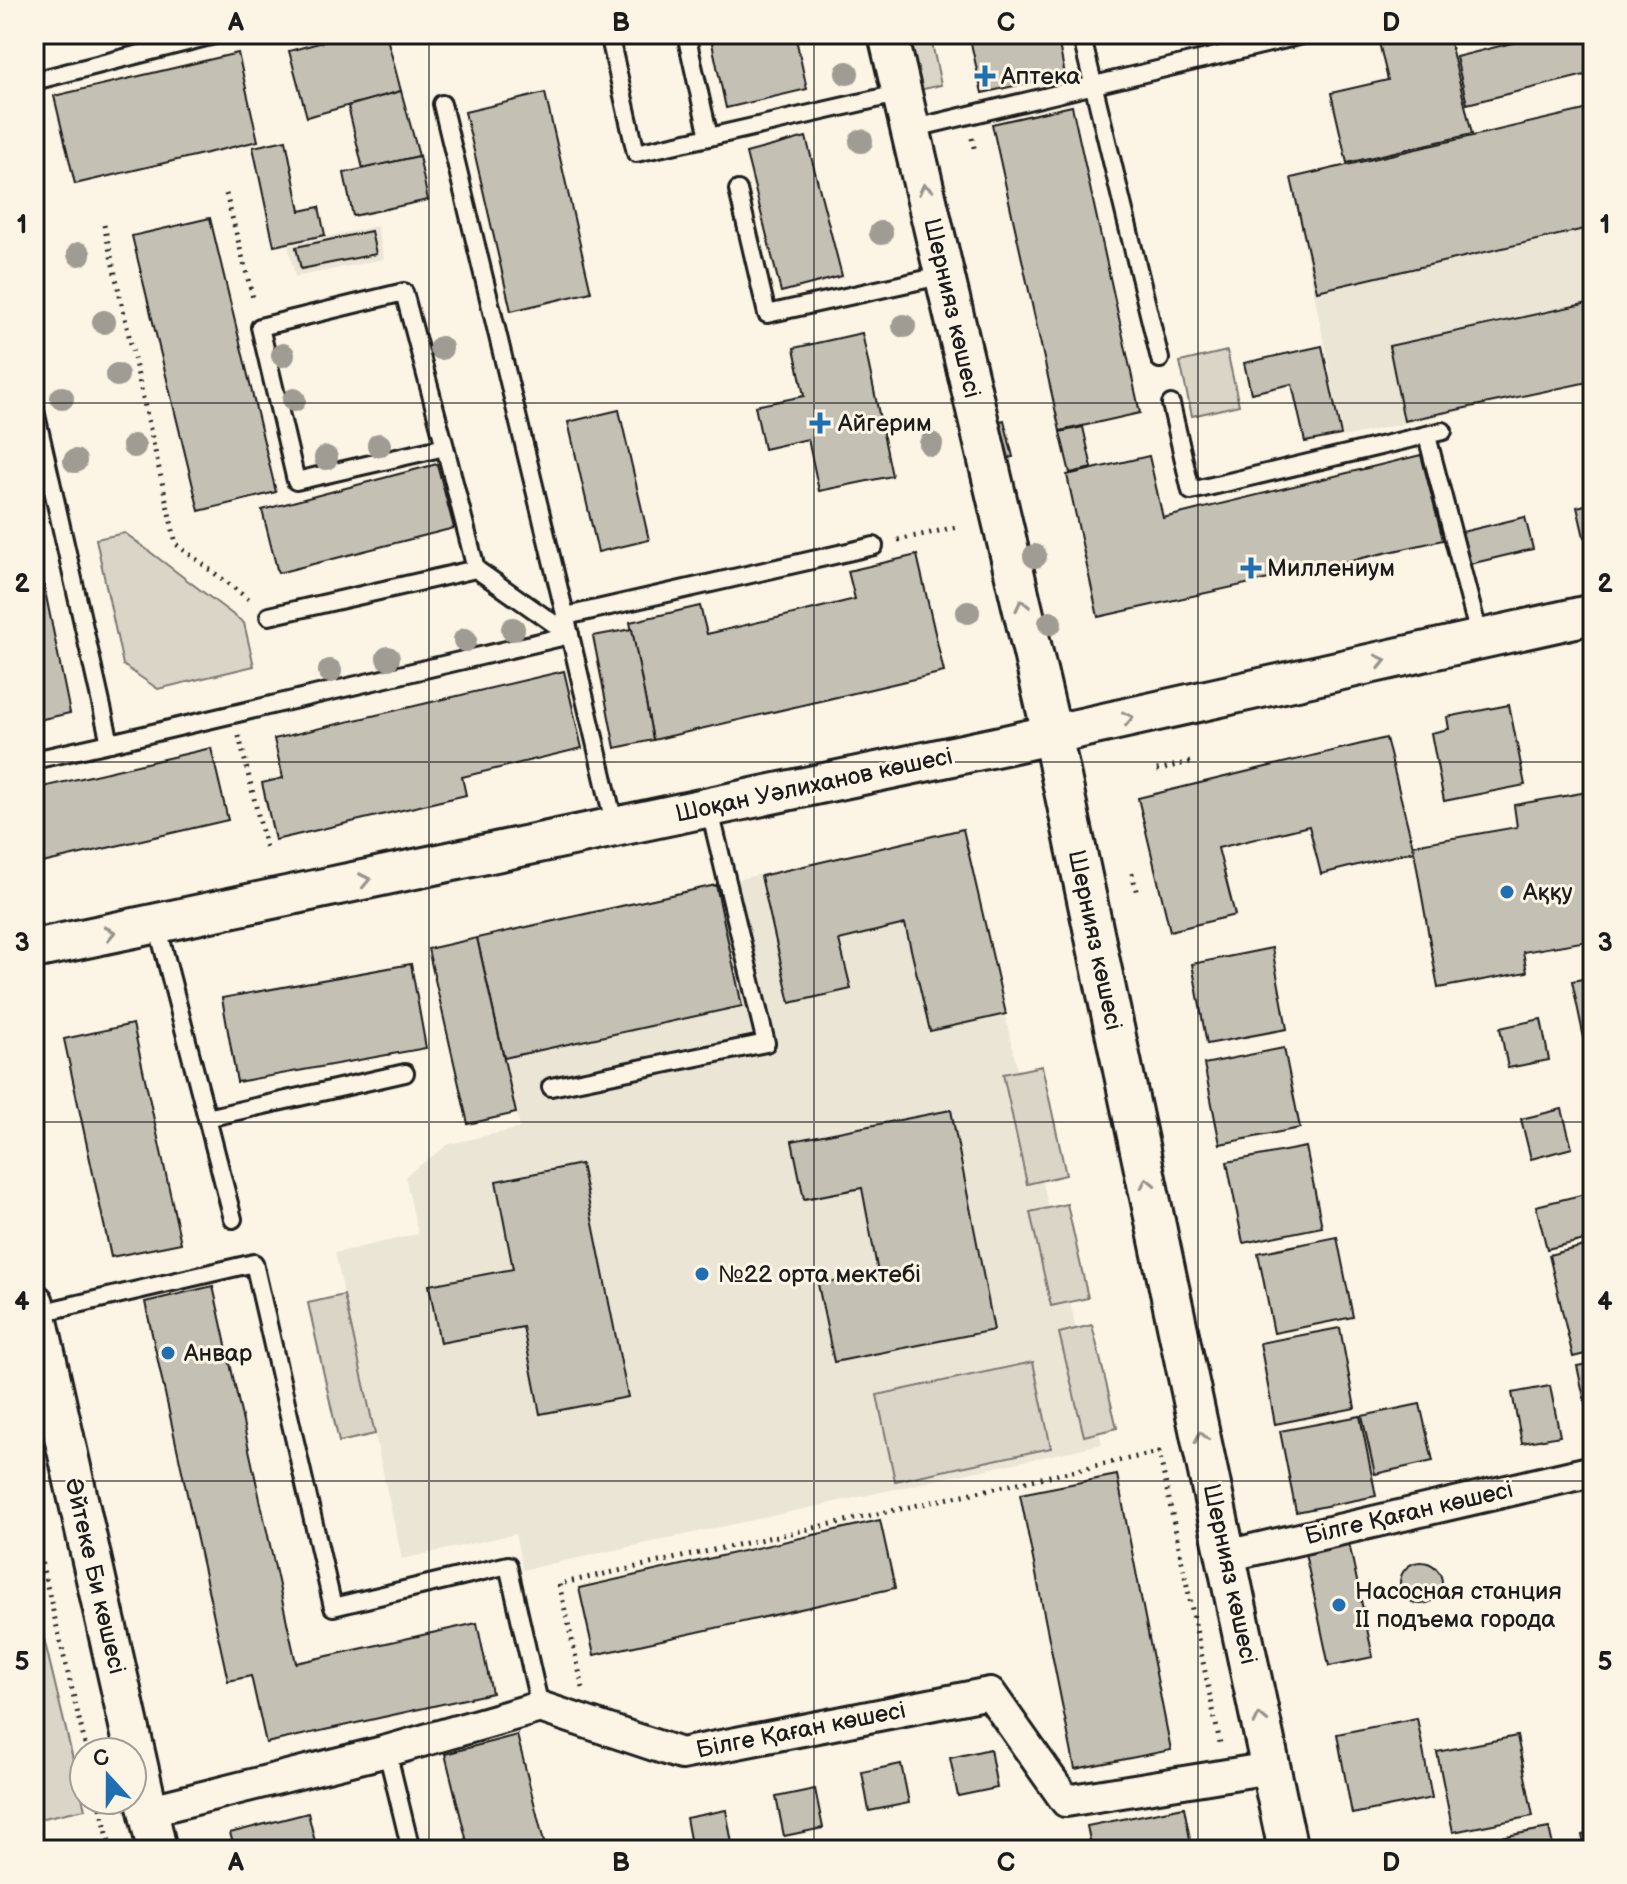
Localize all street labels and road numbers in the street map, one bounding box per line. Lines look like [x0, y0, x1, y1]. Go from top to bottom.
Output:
street label: Шернияз көшесі [917, 215, 987, 401]
street label: Шоқан Уәлиханов көшесі [673, 741, 955, 829]
street label: Шернияз көшесі [1062, 847, 1128, 1033]
street label: Әйтеке Би көшесі [58, 1475, 132, 1677]
street label: Білге Қаған көшесі [1302, 1475, 1516, 1551]
street label: Шернияз көшесі [1197, 1481, 1263, 1667]
street label: Білге Қаған көшесі [694, 1695, 908, 1765]

